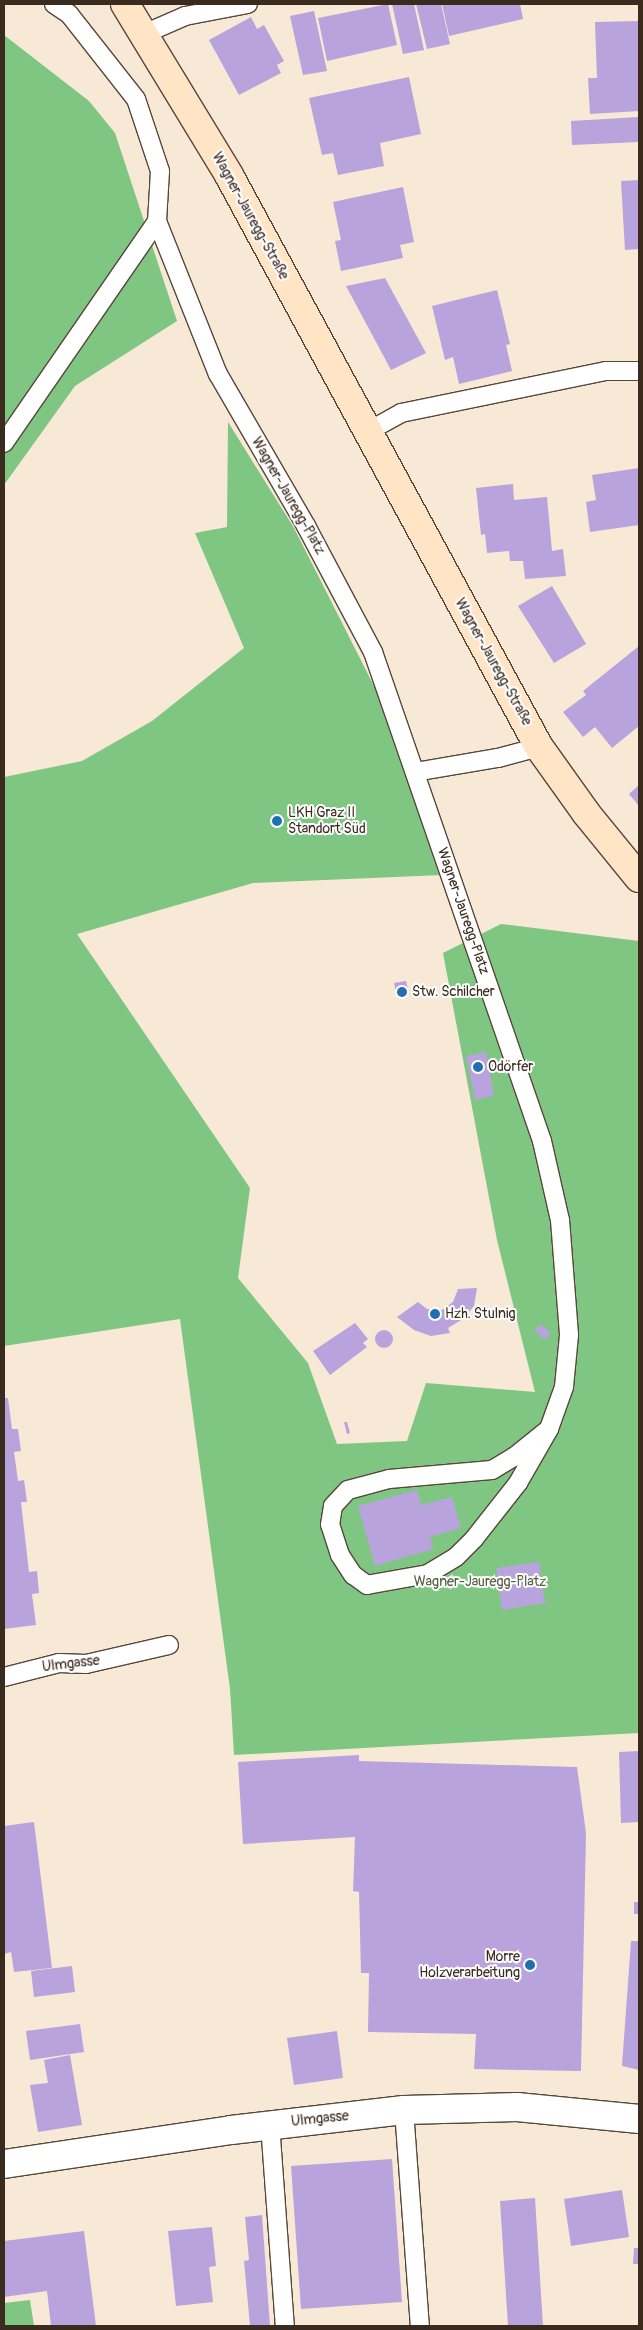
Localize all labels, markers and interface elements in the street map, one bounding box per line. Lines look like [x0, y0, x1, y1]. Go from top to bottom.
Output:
street label: Wagner-Jauregg-Straße [208, 149, 292, 283]
street label: Wagner-Jauregg-Platz [248, 434, 328, 558]
street label: Wagner-Jauregg-Straße [451, 595, 535, 729]
place label: LKH Graz II Standort Süd [288, 805, 366, 838]
marker: LKH Graz II Standort Süd [270, 814, 284, 828]
street label: Wagner-Jauregg-Platz [433, 846, 493, 976]
place label: Stw. Schilcher [412, 984, 495, 1000]
marker: Stw. Schilcher [396, 986, 408, 998]
place label: Odörfer [488, 1059, 533, 1075]
marker: Odörfer [472, 1061, 484, 1073]
place label: Hzh. Stulnig [445, 1306, 515, 1322]
marker: Hzh. Stulnig [429, 1308, 441, 1320]
park label: Wagner-Jauregg-Platz [414, 1574, 546, 1590]
street label: Ulmgasse [41, 1652, 101, 1676]
place label: Morre Holzverarbeitung [419, 1949, 520, 1981]
marker: Morre Holzverarbeitung [524, 1959, 536, 1971]
street label: Ulmgasse [290, 2108, 350, 2130]

